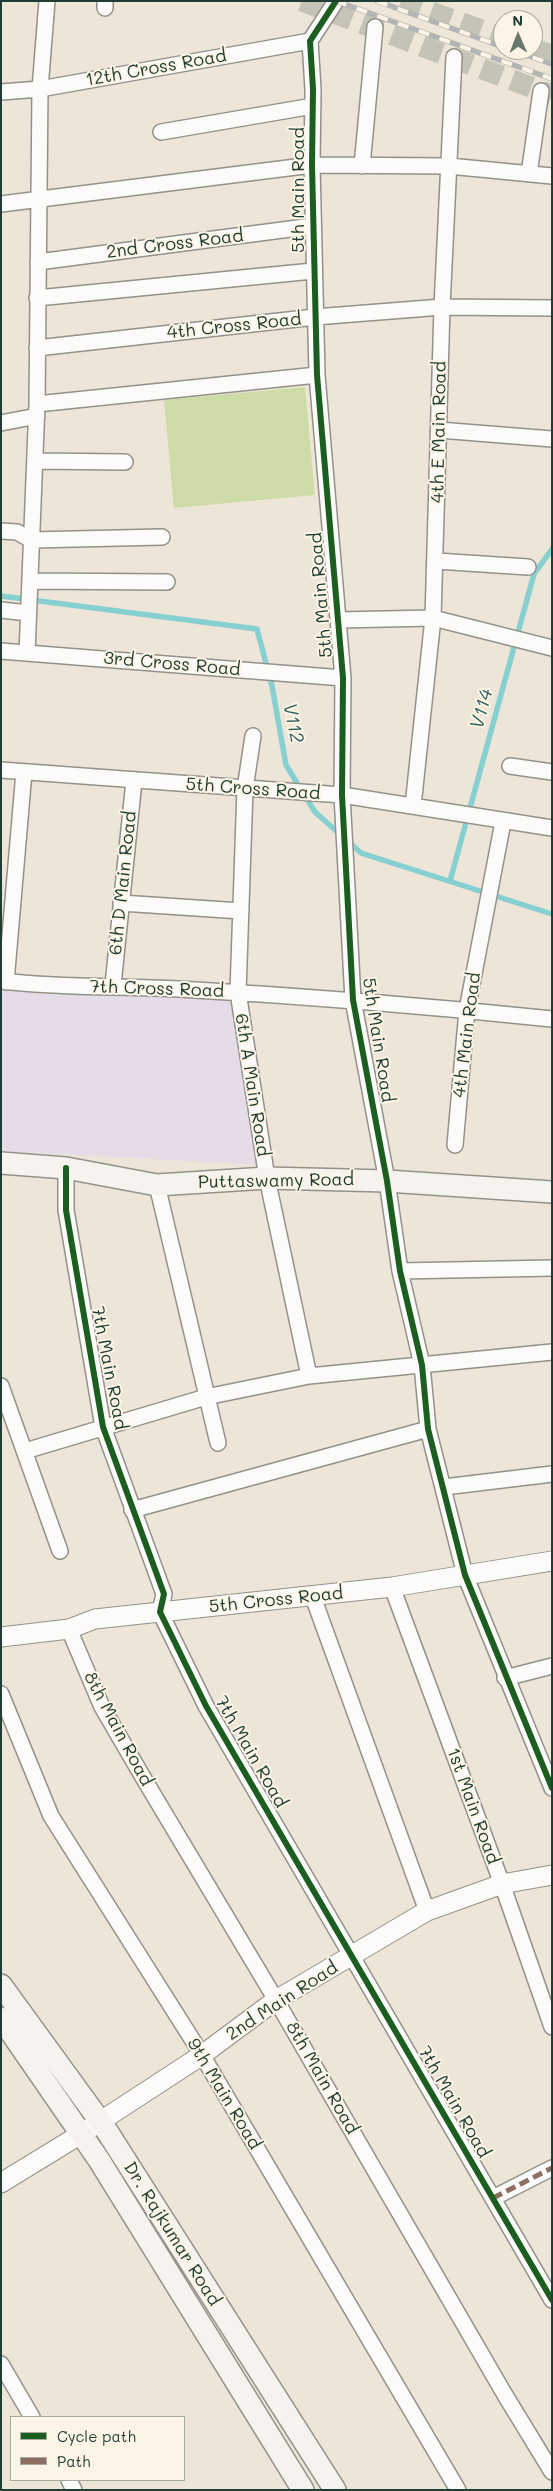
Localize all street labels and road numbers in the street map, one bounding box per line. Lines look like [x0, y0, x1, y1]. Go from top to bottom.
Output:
street label: 12th Cross Road [84, 45, 228, 91]
street label: 5th Main Road [287, 127, 309, 253]
street label: 2nd Cross Road [105, 225, 245, 263]
street label: 4th Cross Road [166, 308, 302, 344]
street label: 4th E Main Road [427, 361, 451, 503]
street label: 5th Main Road [305, 531, 337, 659]
street label: 3rd Cross Road [103, 647, 241, 681]
street label: 5th Cross Road [185, 774, 321, 804]
street label: 6th D Main Road [105, 810, 141, 956]
street label: 4th Main Road [449, 971, 485, 1099]
street label: 7th Cross Road [89, 976, 225, 1002]
street label: 5th Main Road [357, 976, 399, 1104]
street label: 6th A Main Road [230, 1012, 274, 1158]
street label: Puttaswamy Road [198, 1169, 354, 1193]
street label: 7th Main Road [86, 1304, 132, 1432]
street label: 5th Cross Road [208, 1582, 344, 1618]
street label: 8th Main Road [79, 1668, 157, 1790]
street label: 7th Main Road [210, 1692, 292, 1812]
street label: 1st Main Road [442, 1745, 504, 1867]
street label: 2nd Main Road [222, 1957, 342, 2045]
street label: 8th Main Road [281, 2018, 363, 2138]
street label: 9th Main Road [182, 2034, 266, 2154]
street label: 7th Main Road [413, 2042, 495, 2162]
street label: Dr. Rajkumar Road [119, 2158, 225, 2310]

